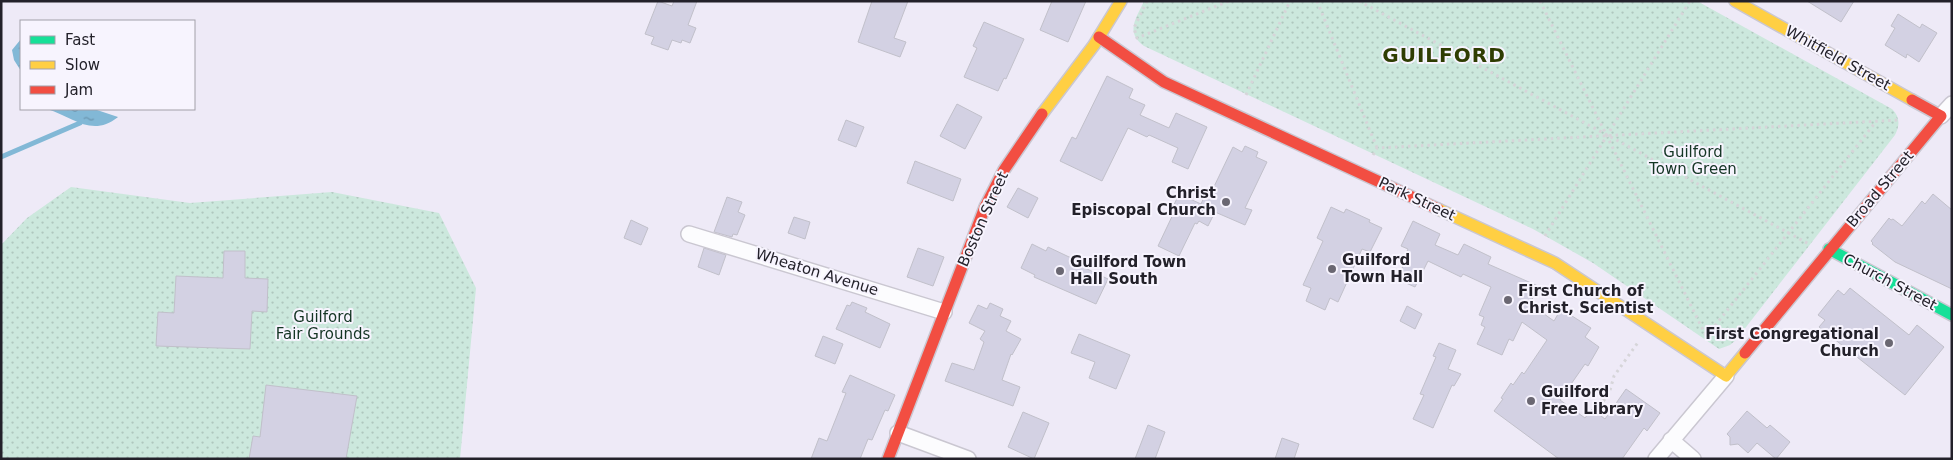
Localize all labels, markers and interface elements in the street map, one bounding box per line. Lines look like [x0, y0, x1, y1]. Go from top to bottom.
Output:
legend [20, 20, 195, 110]
street label: Whitfield Street [1782, 22, 1894, 94]
text: Fast [65, 31, 95, 49]
district label: GUILFORD [1382, 43, 1506, 67]
text: Slow [65, 56, 100, 74]
text: Jam [64, 81, 93, 99]
park label: Guilford Town Green [1648, 143, 1737, 178]
street label: Broad Street [1843, 147, 1917, 231]
street label: Boston Street [954, 169, 1012, 269]
street label: Park Street [1376, 173, 1458, 225]
place label: Christ Episcopal Church [1071, 184, 1216, 219]
marker: Christ Episcopal Church [1220, 196, 1232, 208]
street label: Wheaton Avenue [753, 245, 881, 299]
street label: Church Street [1840, 250, 1940, 314]
place label: Guilford Town Hall [1342, 251, 1423, 286]
place label: Guilford Town Hall South [1070, 253, 1187, 288]
marker: Guilford Town Hall [1326, 263, 1338, 275]
marker: Guilford Town Hall South [1054, 265, 1066, 277]
place label: First Church of Christ, Scientist [1518, 282, 1653, 317]
marker: First Church of Christ, Scientist [1502, 294, 1514, 306]
park label: Guilford Fair Grounds [276, 308, 370, 343]
place label: First Congregational Church [1705, 325, 1879, 360]
marker: First Congregational Church [1883, 337, 1895, 349]
place label: Guilford Free Library [1541, 383, 1644, 418]
marker: Guilford Free Library [1525, 395, 1537, 407]

